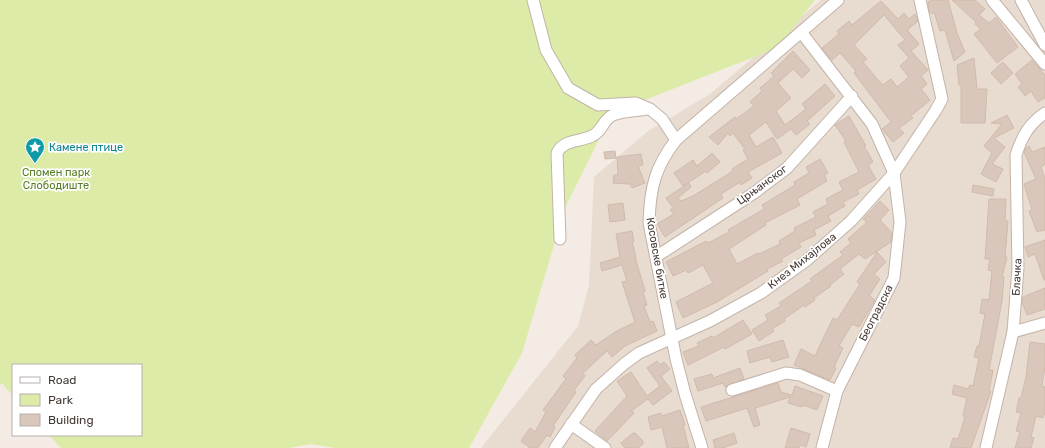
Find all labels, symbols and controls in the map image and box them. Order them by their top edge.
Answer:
place icon: Камене птице [24,136,46,164]
place label: Камене птице [49,141,123,154]
street label: Црњанског [734,162,790,208]
park label: Спомен парк Слободиште [22,166,90,192]
street label: Косовске битке [643,216,671,300]
street label: Кнез Михајлова [765,230,839,292]
street label: Блачка [1010,258,1024,296]
street label: Београдска [856,283,896,343]
legend [12,364,142,436]
text: Road [48,373,76,387]
text: Park [48,393,74,407]
text: Building [48,413,94,427]

